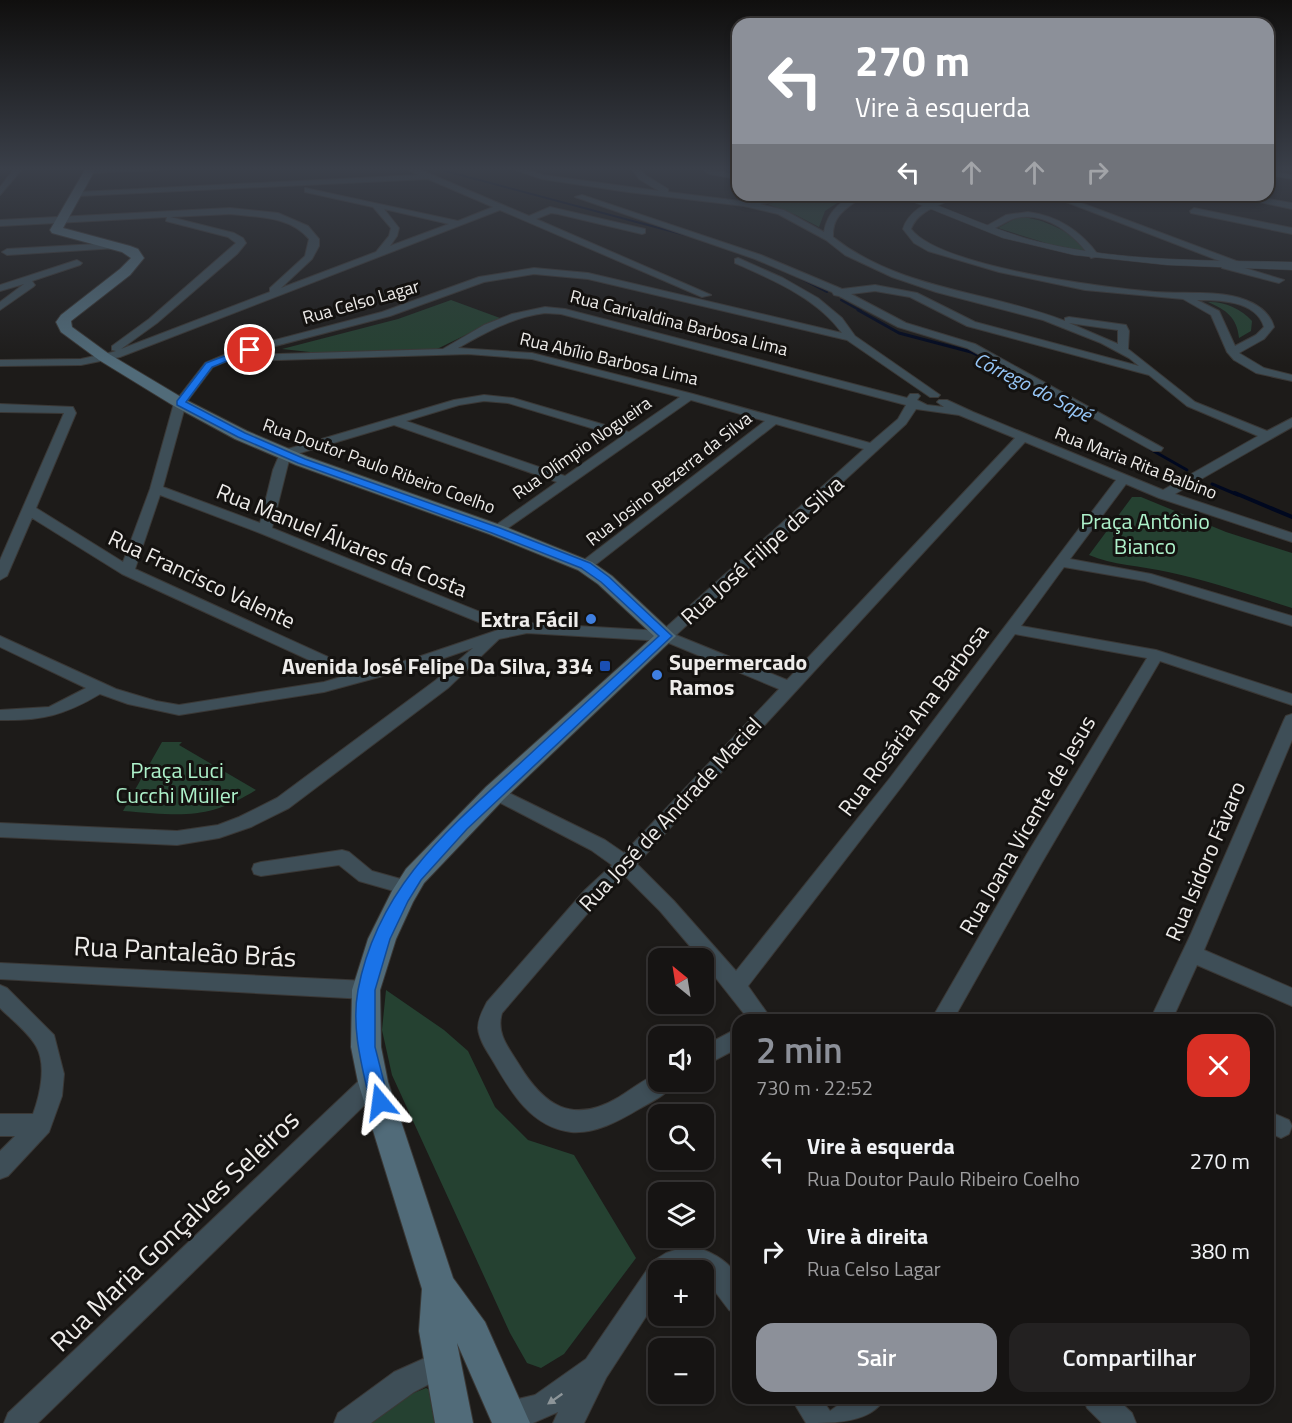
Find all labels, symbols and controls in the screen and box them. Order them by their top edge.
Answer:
text: 270 m [855,28,970,92]
icon: left [756,42,834,120]
text: Vire à esquerda [855,86,1030,127]
icon: left [892,156,925,189]
icon: ahead [955,156,988,189]
icon: ahead [1018,156,1051,189]
icon: right [1081,156,1114,189]
street label: Rua Celso Lagar [299,272,422,331]
street label: Rua Carivaldina Barbosa Lima [567,282,791,363]
pin [224,324,275,375]
street label: Rua Abílio Barbosa Lima [517,325,701,392]
icon: arrive [233,333,266,366]
water label: Córrego do Sapé [969,344,1099,430]
street label: Rua Olímpio Nogueira [507,389,657,506]
street label: Rua Josino Bezerra da Silva [580,405,758,552]
street label: Rua Doutor Paulo Ribeiro Coelho [259,411,499,520]
street label: Rua Maria Rita Balbino [1051,419,1221,506]
street label: Rua José Filipe da Silva [673,467,851,633]
street label: Rua Manuel Álvares da Costa [211,474,473,606]
park label: Praça Antônio Bianco [1080,504,1210,563]
street label: Rua Francisco Valente [103,521,301,637]
place label: Extra Fácil [480,602,579,636]
marker: Extra Fácil [584,612,598,626]
street label: Rua Rosária Ana Barbosa [829,617,997,823]
place label: Supermercado Ramos [669,645,807,704]
place label: Avenida José Felipe Da Silva, 334 [282,649,593,683]
marker: Avenida José Felipe Da Silva, 334 [598,659,612,673]
marker: Supermercado Ramos [650,668,664,682]
street label: Rua José de Andrade Maciel [570,709,770,919]
street label: Rua Joana Vicente de Jesus [950,709,1104,941]
park label: Praça Luci Cucchi Müller [116,753,239,812]
street label: Rua Isidoro Fávaro [1156,776,1254,946]
street label: Rua Pantaleão Brás [73,924,297,977]
north arrow [648,948,714,1014]
map controls [648,948,714,1404]
text: 2 min [756,1022,843,1077]
button: sound [648,1026,714,1092]
button: close [1187,1034,1250,1097]
position arrow [348,1070,412,1134]
text: 730 m · 22:52 [756,1072,873,1103]
street label: Rua Maria Gonçalves Seleiros [40,1100,308,1360]
button: search [648,1104,714,1170]
text: Vire à esquerda [807,1129,955,1163]
text: 270 m [1190,1144,1250,1178]
icon: left [756,1145,789,1178]
text: Rua Doutor Paulo Ribeiro Coelho [807,1163,1080,1194]
button: layers [648,1182,714,1248]
text: Vire à direita [807,1219,928,1253]
text: 380 m [1190,1234,1250,1268]
icon: right [756,1235,789,1268]
text: Rua Celso Lagar [807,1253,941,1284]
button: + [648,1260,714,1326]
button: Sair [756,1323,997,1392]
button: Compartilhar [1009,1323,1250,1392]
button: − [648,1338,714,1404]
one-way arrow [547,1393,563,1404]

